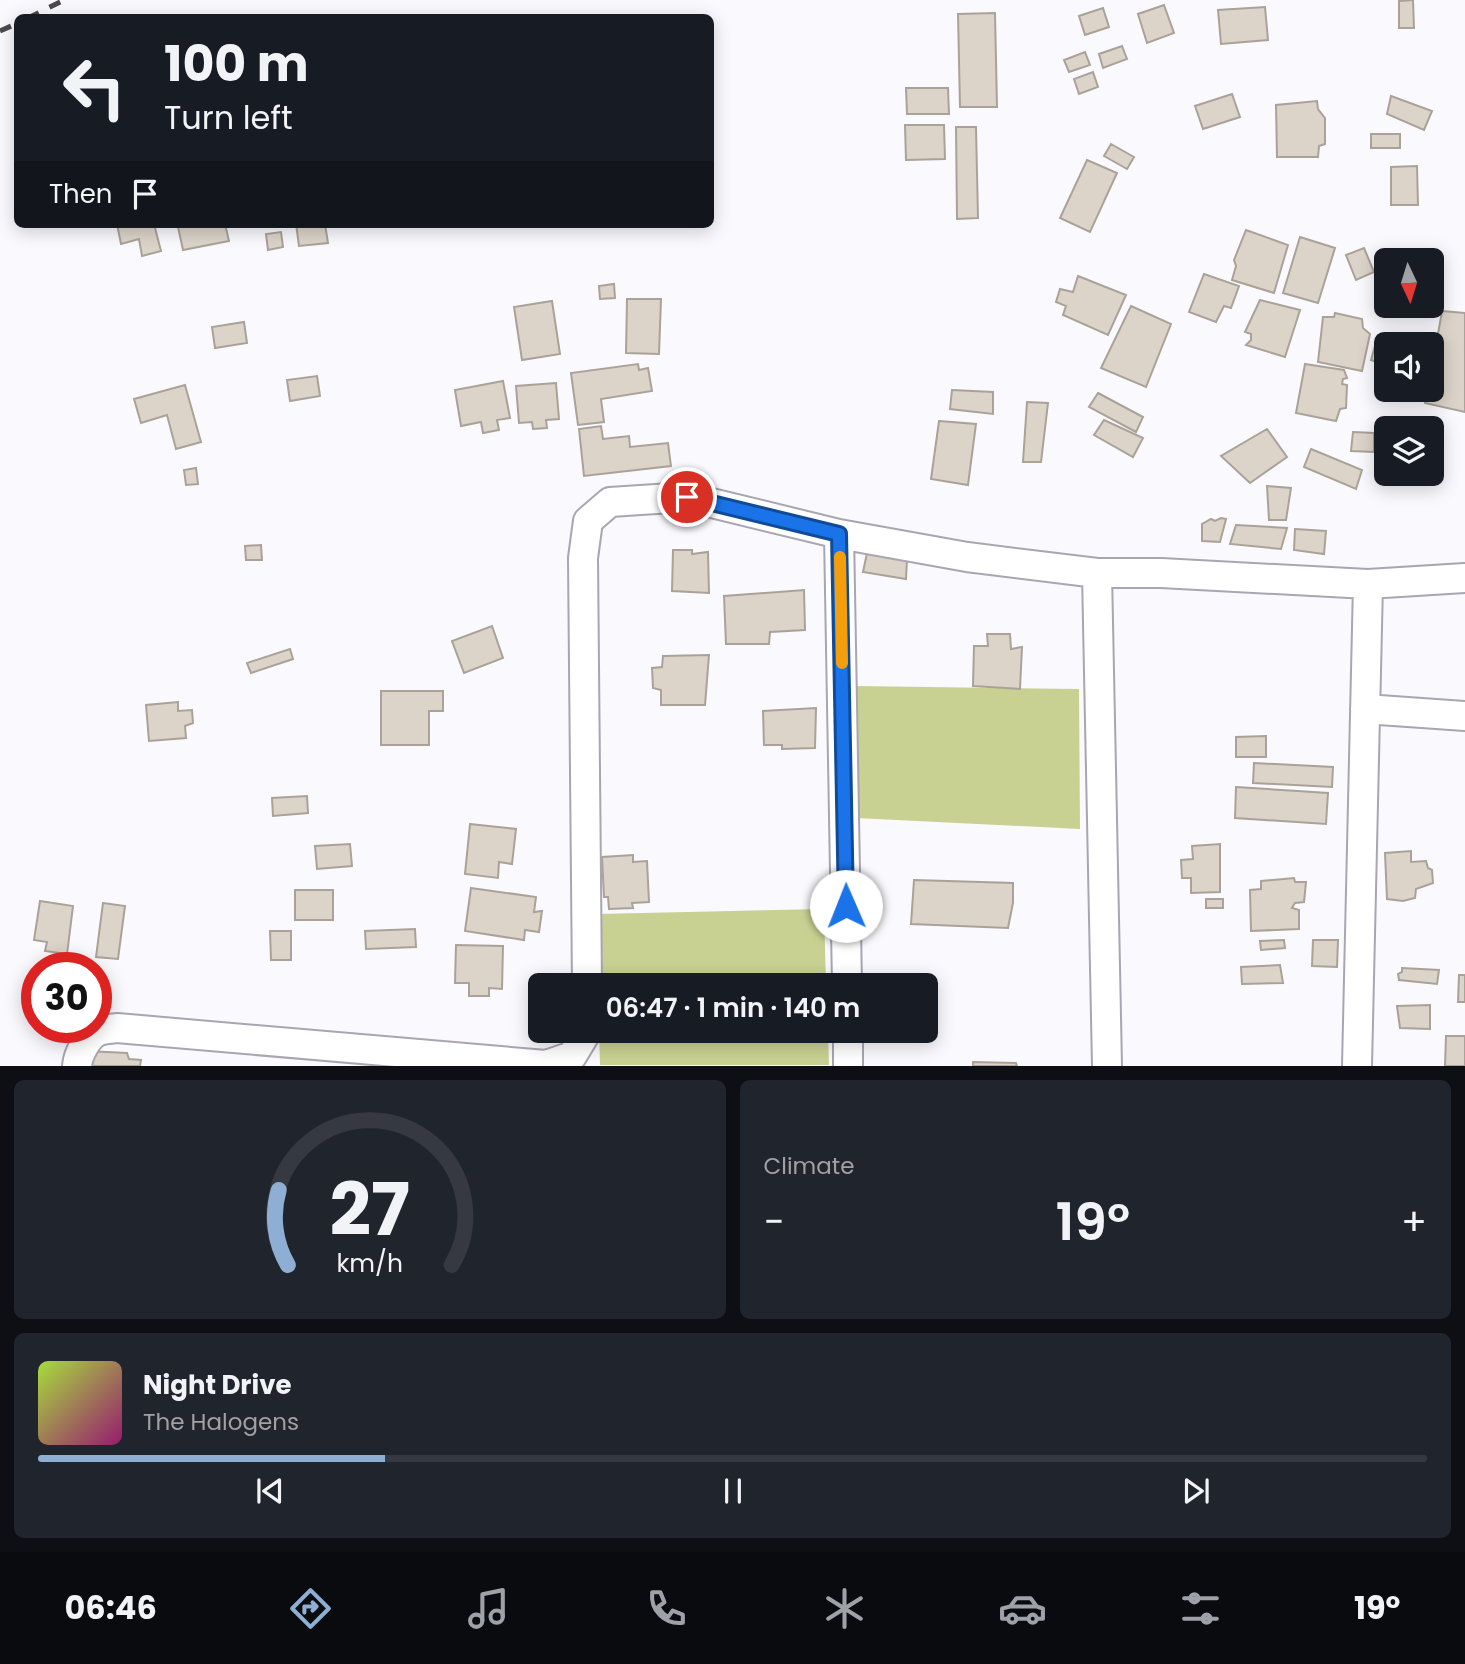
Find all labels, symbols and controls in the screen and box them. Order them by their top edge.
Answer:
text: 100 m [164,30,309,98]
icon: left [49,42,140,133]
text: Turn left [164,95,293,140]
icon: arrive [126,175,164,213]
text: Then [49,176,112,212]
north arrow [1374,248,1444,318]
map controls [1374,248,1444,486]
button: sound [1374,332,1444,402]
button: layers [1374,416,1444,486]
pin [657,467,717,527]
icon: arrive [668,478,706,516]
position arrow [809,869,883,943]
speed limit sign: 30 [21,952,112,1043]
text: 06:47 · 1 min · 140 m [606,990,860,1026]
text: Climate [764,1150,854,1182]
text: 27 [329,1160,410,1261]
text: 19° [1056,1185,1130,1258]
text: − [764,1195,784,1248]
text: + [1401,1195,1427,1248]
text: km/h [336,1246,403,1281]
text: Night Drive [143,1367,291,1403]
text: The Halogens [143,1406,299,1438]
icon: previous [251,1472,289,1510]
icon: pause [714,1472,752,1510]
icon: next [1177,1472,1215,1510]
icon: directions [286,1584,335,1633]
icon: music [464,1584,513,1633]
icon: phone [642,1584,691,1633]
icon: climate [820,1584,869,1633]
icon: car [998,1584,1047,1633]
icon: filters [1176,1584,1225,1633]
text: 06:46 [65,1585,157,1630]
text: 19° [1354,1585,1400,1630]

